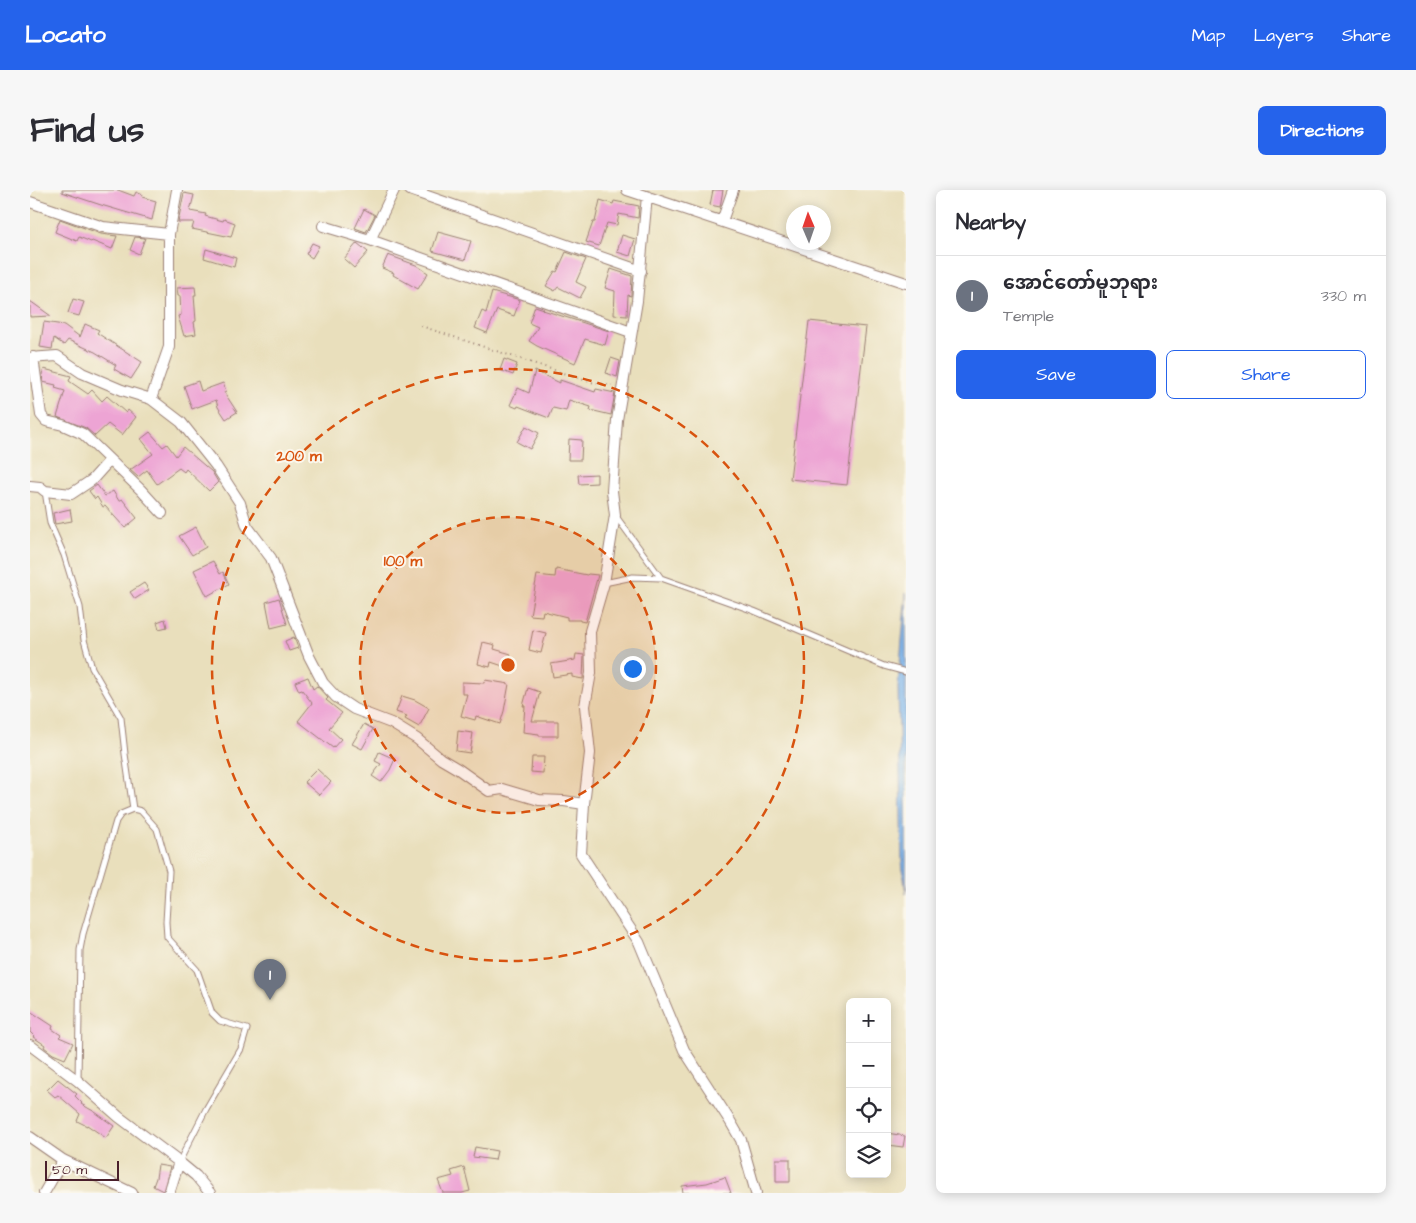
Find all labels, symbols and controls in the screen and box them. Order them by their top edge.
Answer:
text: Locato [25,18,106,52]
text: Map [1191,23,1225,48]
text: Layers [1253,23,1314,48]
text: Share [1342,23,1391,48]
text: Find us [30,106,144,155]
button: Directions [1258,106,1386,155]
north arrow [786,205,831,250]
text: Nearby [956,208,1026,237]
text: အောင်တော်မူဘုရား [1003,270,1158,297]
text: 1 [971,285,973,307]
text: 330 m [1321,285,1366,307]
text: Temple [1003,305,1054,327]
button: Save [956,350,1156,399]
button: Share [1166,350,1366,399]
text: 200 m [275,446,322,467]
text: 100 m [384,551,423,572]
centre of rings [499,656,517,674]
your location [620,656,646,682]
pin: 1 [254,959,286,1000]
map controls [846,998,891,1178]
button: + [846,998,891,1043]
button: − [846,1043,891,1088]
button: locate [846,1088,891,1133]
button: layers [846,1133,891,1178]
scale bar [45,1158,119,1181]
text: 50 m [52,1160,87,1180]

